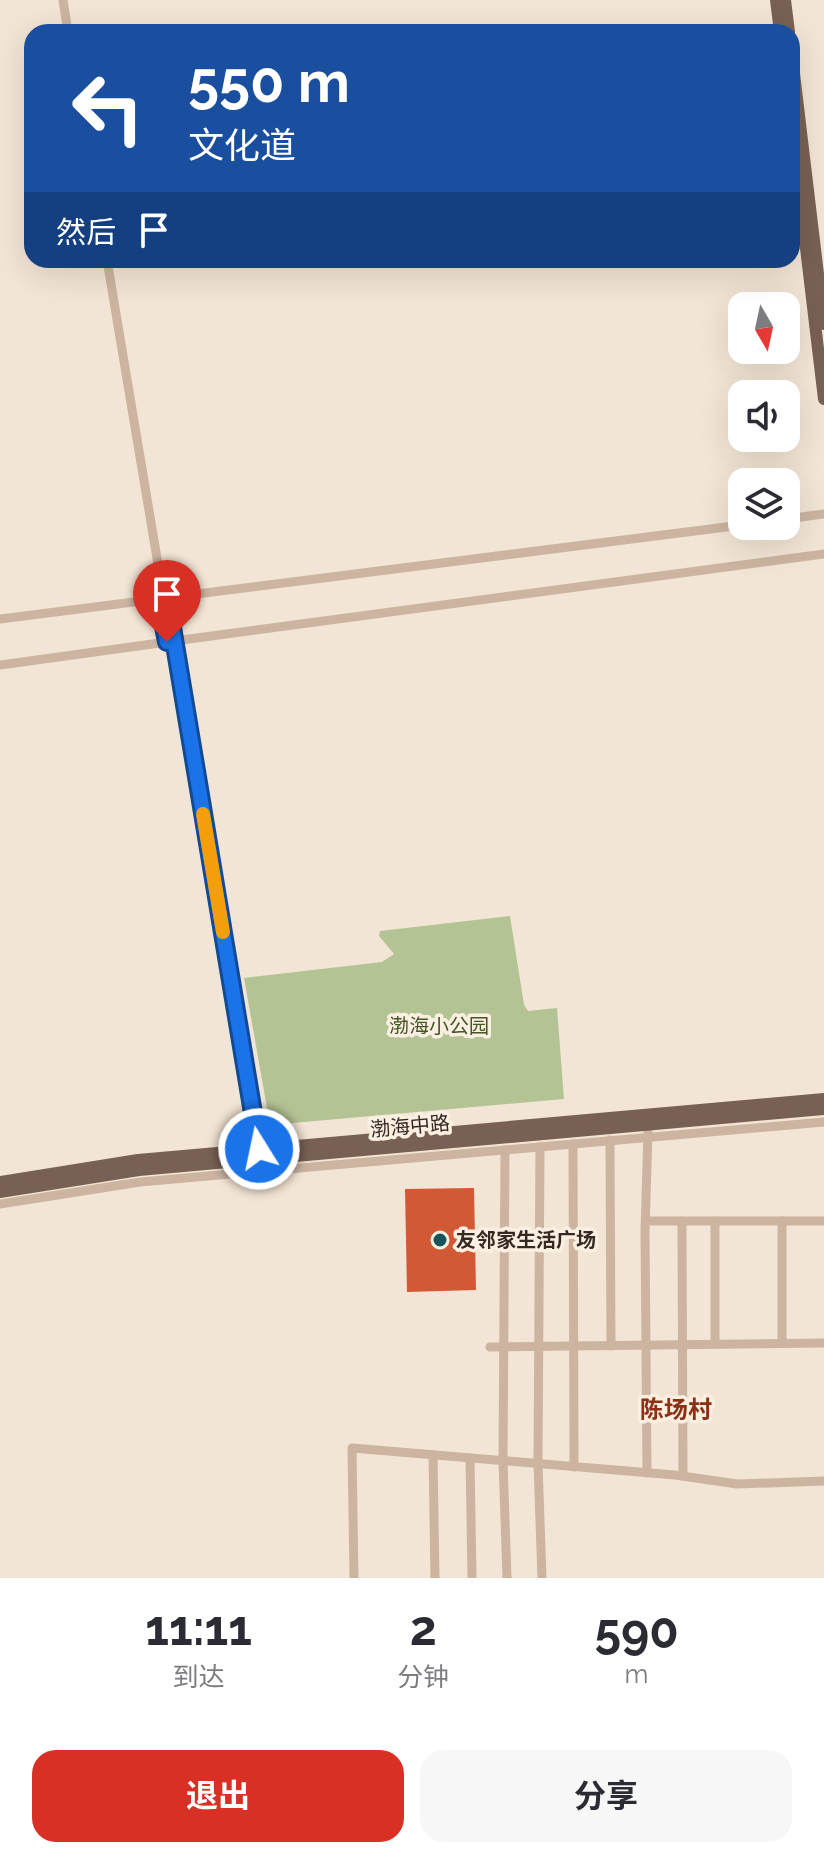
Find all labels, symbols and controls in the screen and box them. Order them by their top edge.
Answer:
text: 550 m [188,49,350,115]
icon: left [56,56,160,160]
text: 文化道 [188,124,296,166]
icon: arrive [132,208,176,252]
text: 然后 [56,215,116,250]
north arrow [728,292,800,364]
map controls [728,292,800,540]
button: sound [728,380,800,452]
button: layers [728,468,800,540]
pin [133,560,201,642]
icon: arrive [145,572,189,616]
park label: 渤海小公园 [389,1014,489,1038]
position arrow [217,1107,301,1191]
street label: 渤海中路 [369,1111,451,1141]
place label: 友邻家生活广场 [456,1228,596,1252]
marker: 友邻家生活广场 [431,1231,449,1249]
district label: 陈场村 [640,1395,712,1424]
text: 11:11 [145,1600,252,1656]
text: 2 [410,1600,437,1656]
text: 590 [594,1603,679,1659]
text: m [625,1659,649,1689]
text: 到达 [173,1662,225,1692]
text: 分钟 [397,1662,449,1692]
button: 退出 [32,1750,404,1842]
button: 分享 [420,1750,792,1842]

